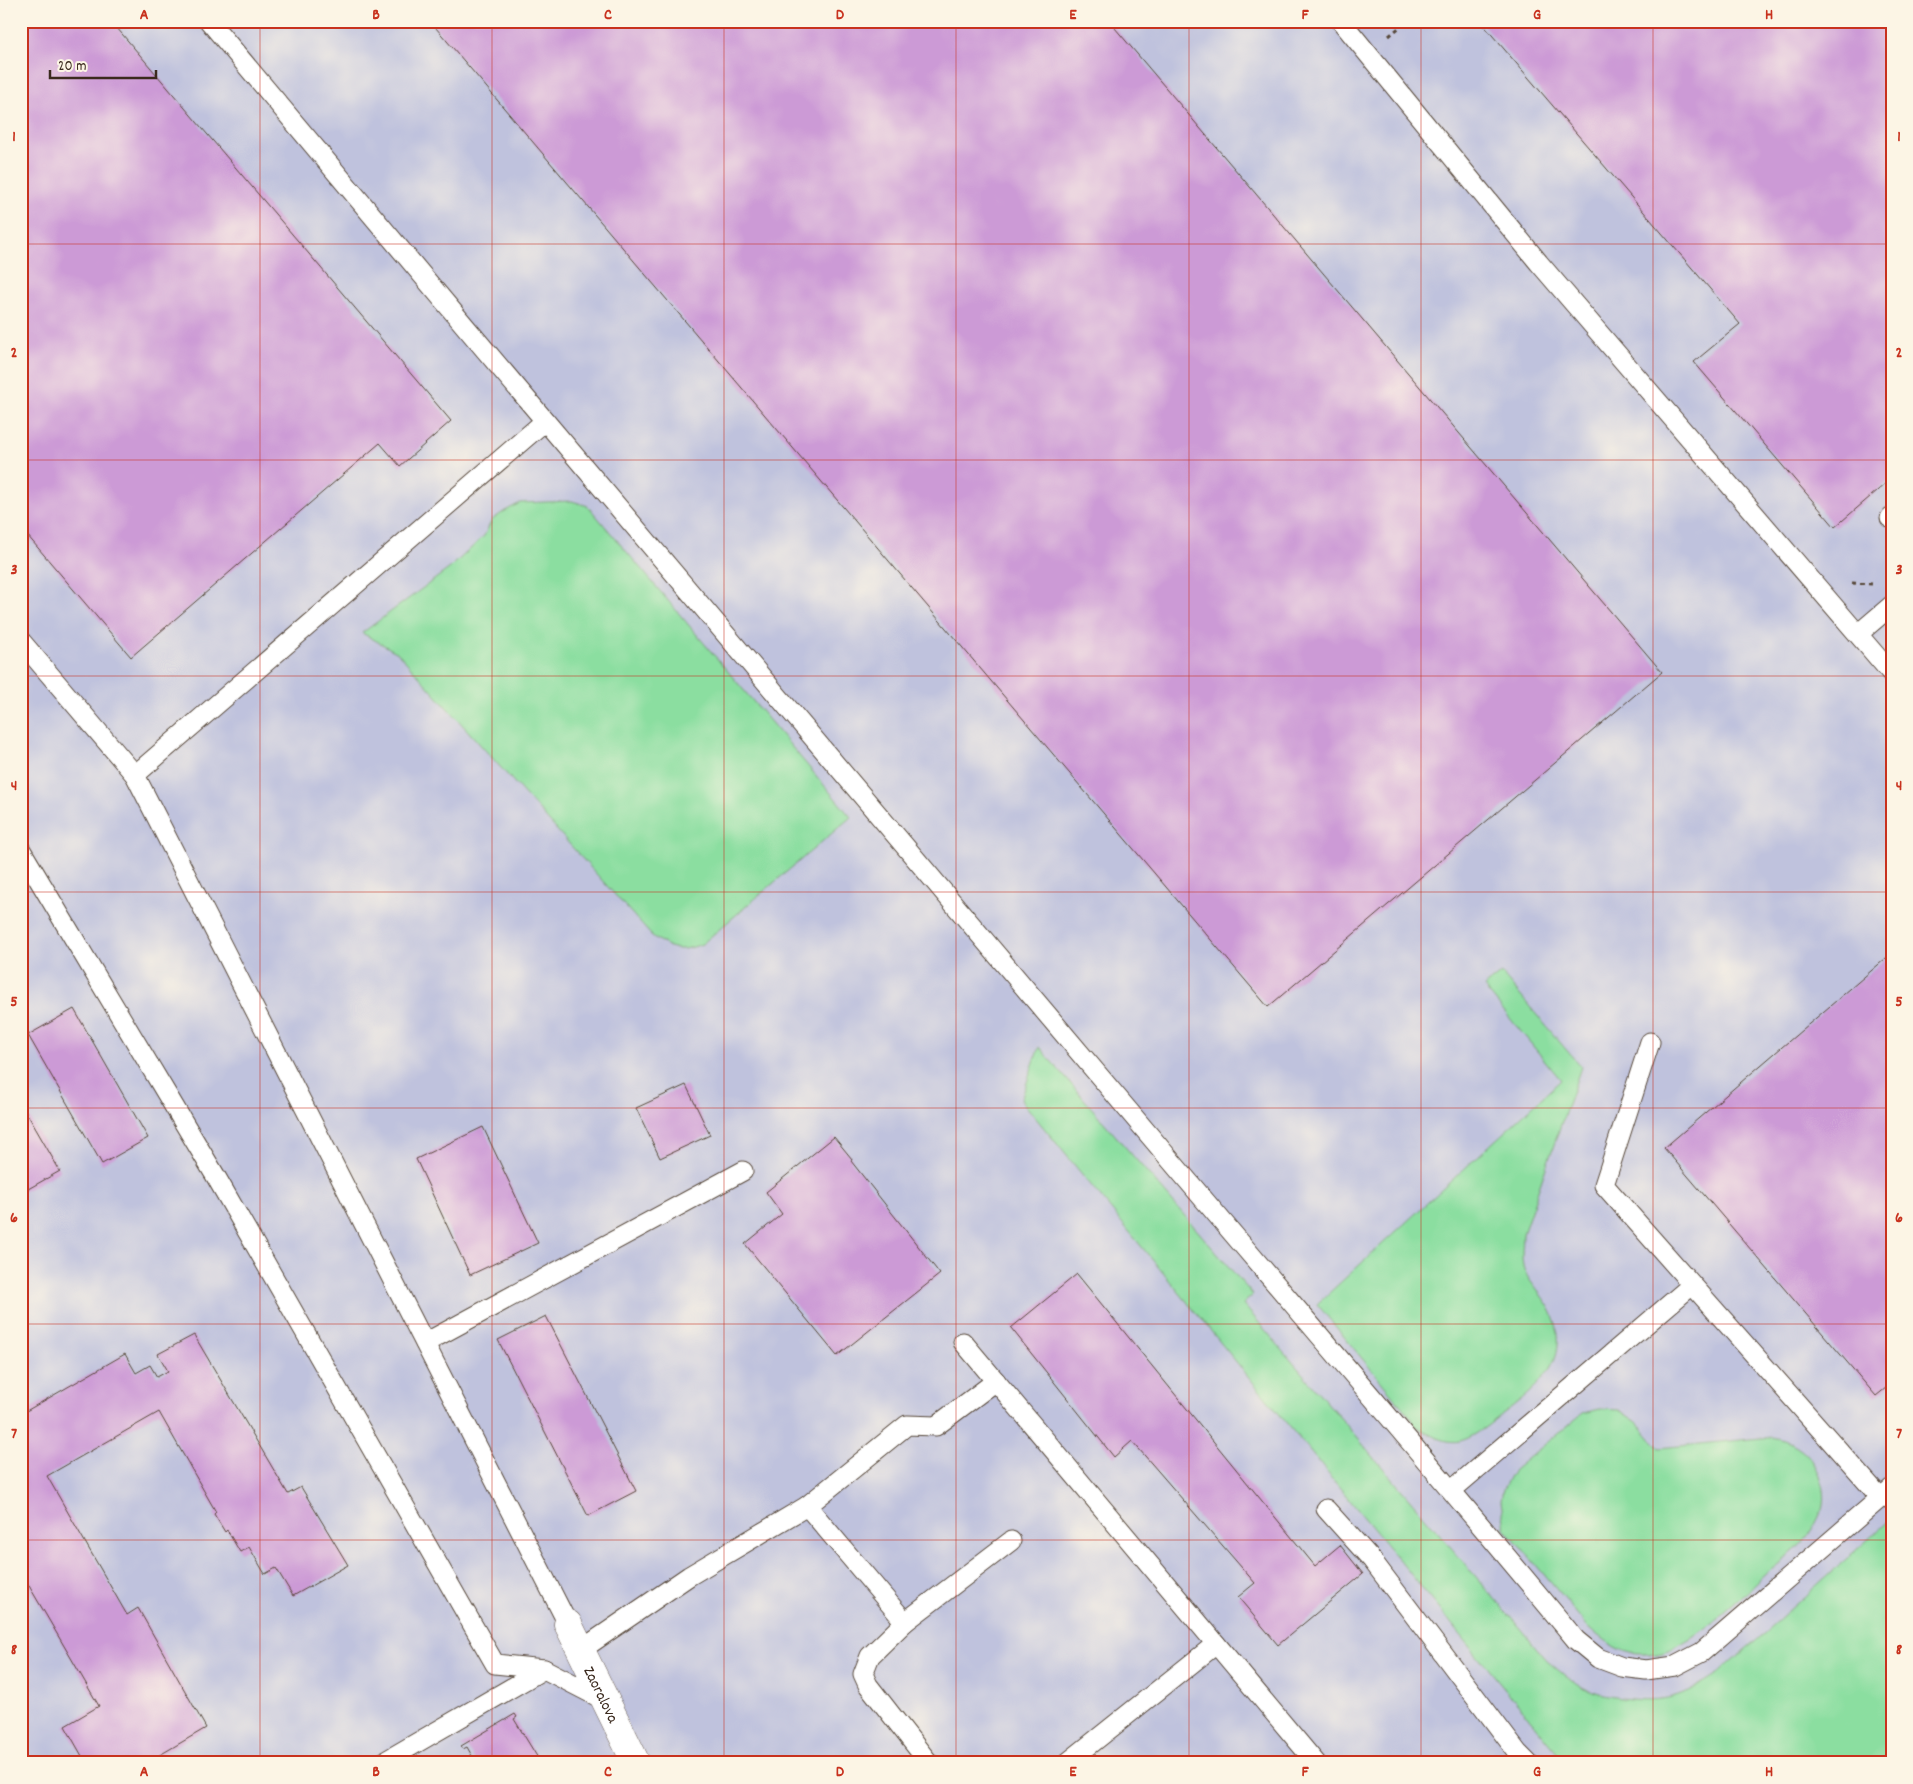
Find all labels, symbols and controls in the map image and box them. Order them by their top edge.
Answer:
text: A [140,4,149,27]
text: B [372,4,380,27]
text: C [604,4,612,27]
text: D [836,4,845,27]
text: E [1069,4,1077,27]
text: F [1301,4,1309,27]
text: G [1533,4,1541,27]
text: H [1765,4,1773,27]
scale bar [50,48,156,80]
text: 20 m [58,56,86,78]
text: 1 [12,126,16,149]
text: 1 [1897,126,1901,149]
text: 2 [11,342,18,365]
text: 2 [1896,342,1903,365]
text: 3 [10,559,18,582]
text: 3 [1895,559,1903,582]
text: 4 [11,775,17,798]
text: 4 [1896,775,1902,798]
text: 5 [10,991,18,1014]
text: 5 [1895,991,1903,1014]
text: 6 [10,1207,18,1230]
text: 6 [1895,1207,1903,1230]
text: 7 [11,1423,17,1446]
text: 7 [1896,1423,1902,1446]
text: 8 [11,1639,18,1662]
text: 8 [1896,1639,1903,1662]
street label: Zaoralova [576,1663,624,1728]
text: A [140,1761,149,1784]
text: B [372,1761,380,1784]
text: C [604,1761,612,1784]
text: D [836,1761,845,1784]
text: E [1069,1761,1077,1784]
text: F [1301,1761,1309,1784]
text: G [1533,1761,1541,1784]
text: H [1765,1761,1773,1784]

